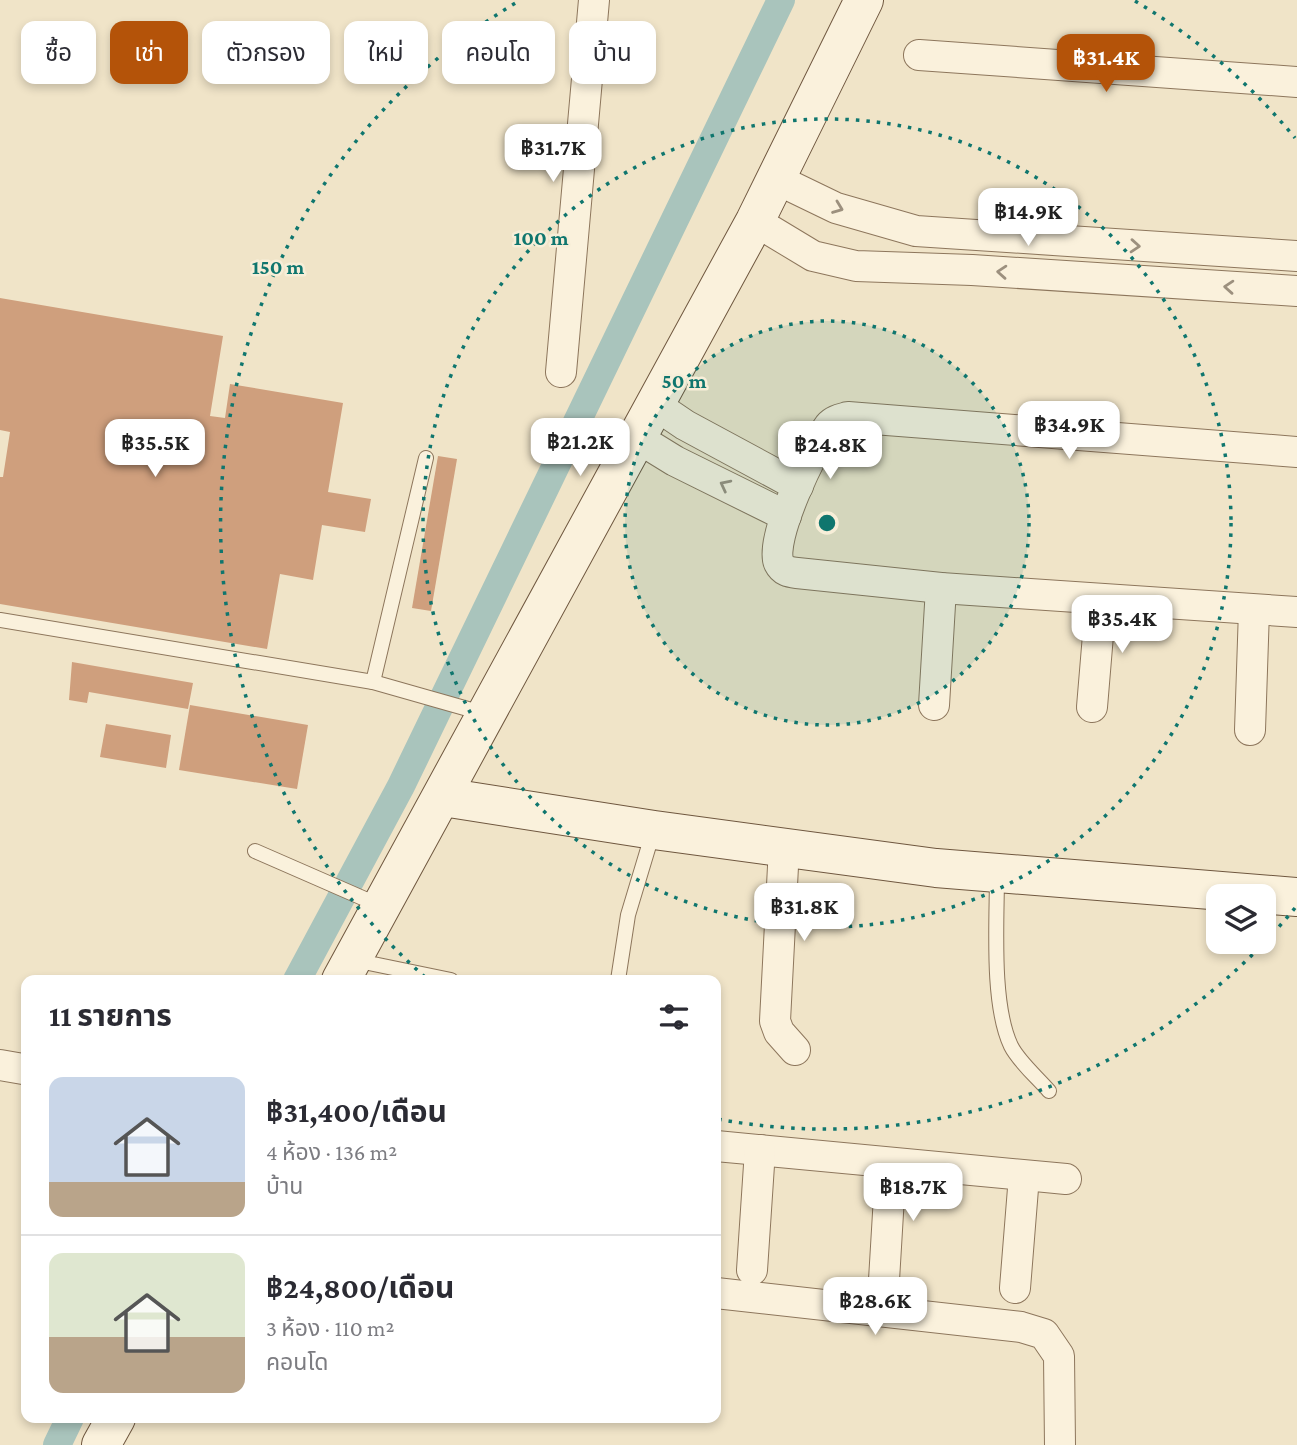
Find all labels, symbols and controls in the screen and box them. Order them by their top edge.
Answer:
chip: ซื้อ [21,21,96,84]
chip: เช่า [110,21,188,84]
chip: ตัวกรอง [202,21,330,84]
chip: ใหม่ [344,21,428,84]
chip: คอนโด [442,21,555,84]
chip: บ้าน [569,21,656,84]
pin: ฿31.4K [1049,34,1163,94]
text: ฿31.4K [1073,44,1139,70]
pin: ฿31.7K [496,124,610,184]
text: ฿31.7K [521,134,585,160]
pin: ฿14.9K [971,188,1085,248]
text: ฿14.9K [994,198,1062,224]
one-way arrow [831,199,843,213]
text: 100 m [513,226,569,250]
one-way arrow [1130,238,1141,253]
text: 150 m [252,255,305,279]
one-way arrow [996,264,1007,279]
one-way arrow [1223,279,1234,294]
text: 50 m [662,369,707,393]
pin: ฿34.9K [1012,402,1126,461]
text: ฿34.9K [1034,411,1104,437]
pin: ฿21.2K [523,419,637,478]
pin: ฿35.5K [98,420,212,479]
pin: ฿24.8K [773,421,887,481]
text: ฿21.2K [547,428,613,454]
text: ฿35.5K [121,429,189,455]
text: ฿24.8K [794,431,866,457]
one-way arrow [720,480,732,494]
centre of rings [815,511,839,535]
pin: ฿35.4K [1065,596,1179,655]
text: ฿35.4K [1088,605,1156,631]
pin: ฿31.8K [747,884,861,943]
map controls [1206,884,1276,954]
button: layers [1206,884,1276,954]
text: ฿31.8K [770,893,838,919]
icon: filters [655,998,693,1036]
text: 11 รายการ [49,999,172,1032]
text: ฿31,400/เดือน [266,1095,447,1128]
icon: home [105,1105,189,1189]
text: 4 ห้อง · 136 m² [266,1139,397,1165]
pin: ฿18.7K [856,1164,970,1223]
text: บ้าน [266,1173,303,1199]
text: ฿18.7K [880,1173,946,1199]
text: ฿24,800/เดือน [266,1271,454,1304]
pin: ฿28.6K [818,1278,932,1337]
icon: home [105,1281,189,1365]
text: ฿28.6K [839,1287,911,1313]
text: 3 ห้อง · 110 m² [266,1315,395,1341]
text: คอนโด [266,1349,328,1375]

